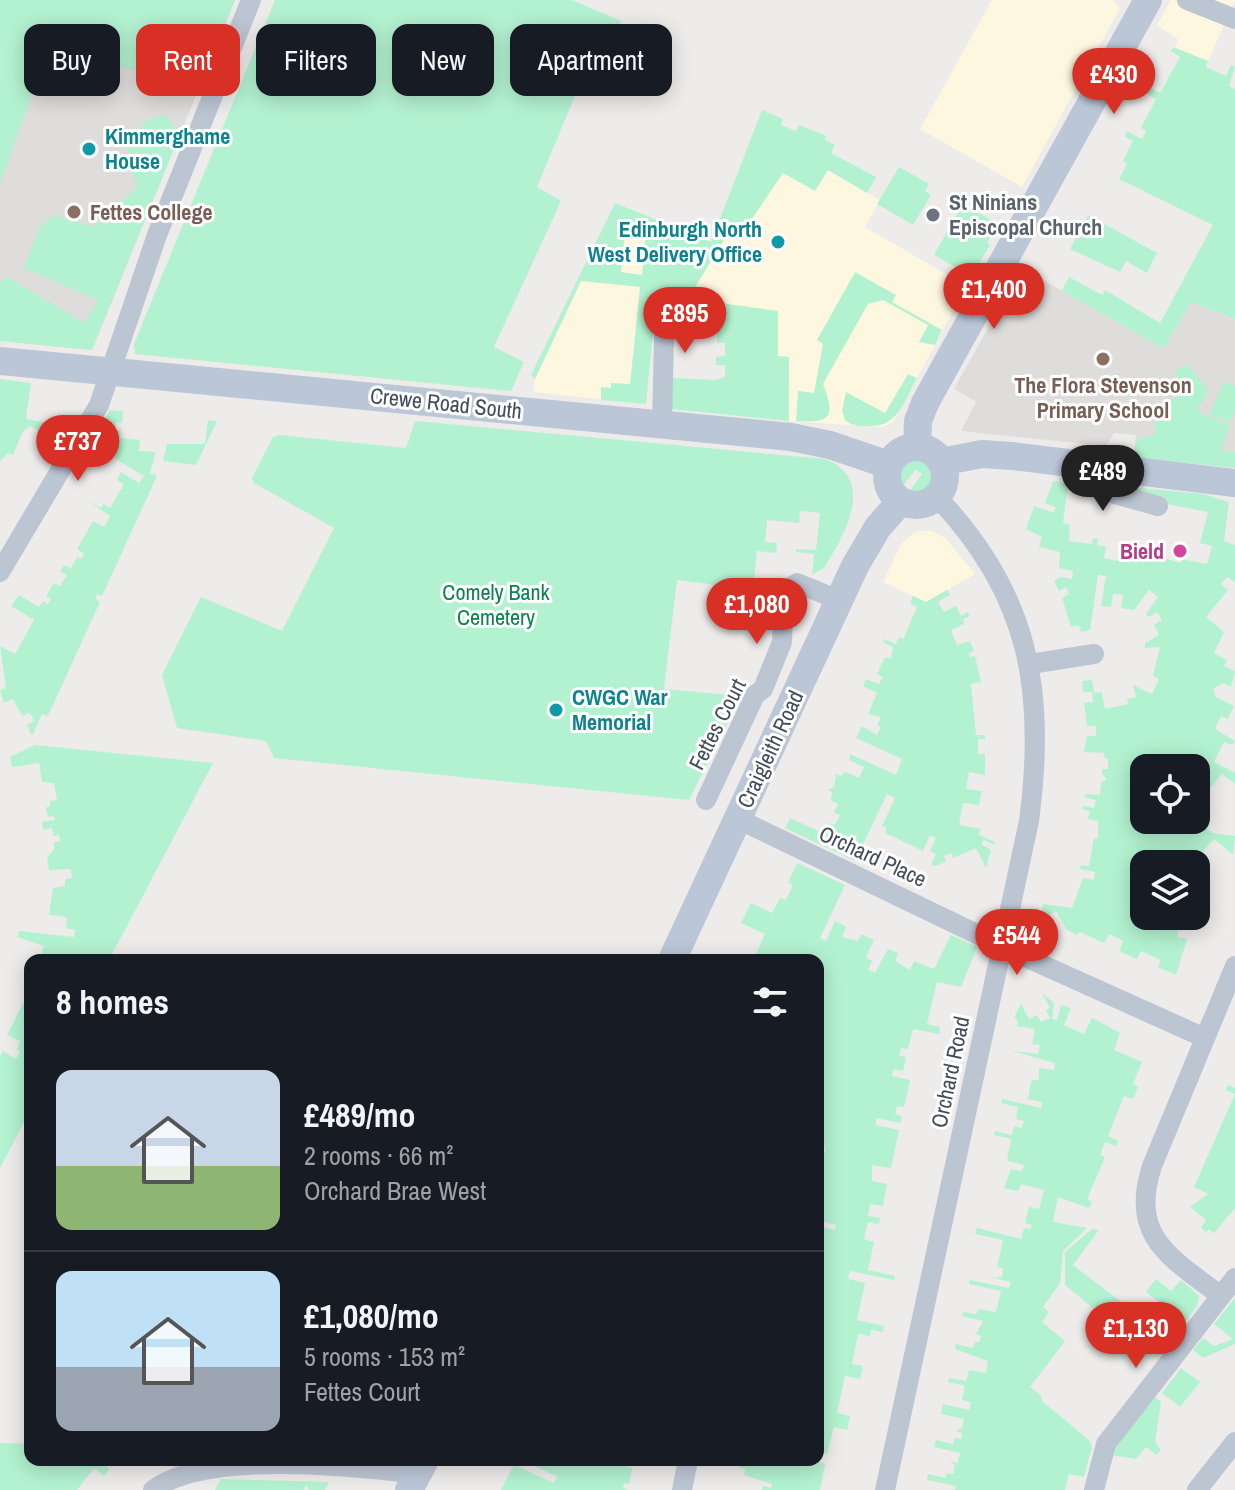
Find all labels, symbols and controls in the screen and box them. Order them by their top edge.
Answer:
chip: Buy [24,24,120,96]
chip: Rent [136,24,240,96]
chip: Filters [256,24,376,96]
chip: New [392,24,494,96]
chip: Apartment [510,24,672,96]
pin: £430 [1067,48,1161,116]
text: £430 [1090,56,1138,91]
place label: Kimmerghame House [105,121,230,176]
marker: Kimmerghame House [80,140,98,158]
place label: St Ninians Episcopal Church [949,187,1102,242]
place label: Fettes College [90,197,212,227]
marker: Fettes College [65,203,83,221]
marker: St Ninians Episcopal Church [924,206,942,224]
place label: Edinburgh North West Delivery Office [588,214,762,269]
marker: Edinburgh North West Delivery Office [769,233,787,251]
pin: £1,400 [929,263,1059,331]
text: £1,400 [961,271,1027,306]
pin: £895 [638,287,732,355]
text: £895 [661,295,709,330]
marker: The Flora Stevenson Primary School [1094,350,1112,368]
place label: The Flora Stevenson Primary School [1014,370,1192,425]
street label: Crewe Road South [369,380,523,426]
pin: £737 [31,415,125,483]
text: £737 [54,423,102,458]
pin: £489 [1056,445,1150,513]
text: £489 [1079,453,1127,488]
place label: Bield [1120,536,1164,566]
marker: Bield [1171,542,1189,560]
park label: Comely Bank Cemetery [442,577,551,632]
pin: £1,080 [692,578,822,646]
text: £1,080 [724,586,790,621]
street label: Fettes Court [681,673,753,775]
place label: CWGC War Memorial [572,682,668,737]
street label: Craigleith Road [730,685,810,813]
marker: CWGC War Memorial [547,701,565,719]
map controls [1130,754,1210,930]
button: locate [1130,754,1210,834]
street label: Orchard Place [814,818,932,894]
button: layers [1130,850,1210,930]
pin: £544 [970,909,1064,977]
text: £544 [993,917,1041,952]
text: 8 homes [56,979,169,1025]
icon: filters [748,980,792,1024]
street label: Orchard Road [924,1013,976,1131]
text: £489/mo [304,1092,416,1138]
icon: home [120,1102,216,1198]
text: 2 rooms · 66 m² [304,1138,453,1173]
text: Orchard Brae West [304,1173,486,1208]
text: £1,080/mo [304,1293,439,1339]
pin: £1,130 [1071,1302,1201,1370]
icon: home [120,1303,216,1399]
text: £1,130 [1103,1310,1169,1345]
text: 5 rooms · 153 m² [304,1339,465,1374]
text: Fettes Court [304,1374,420,1409]

